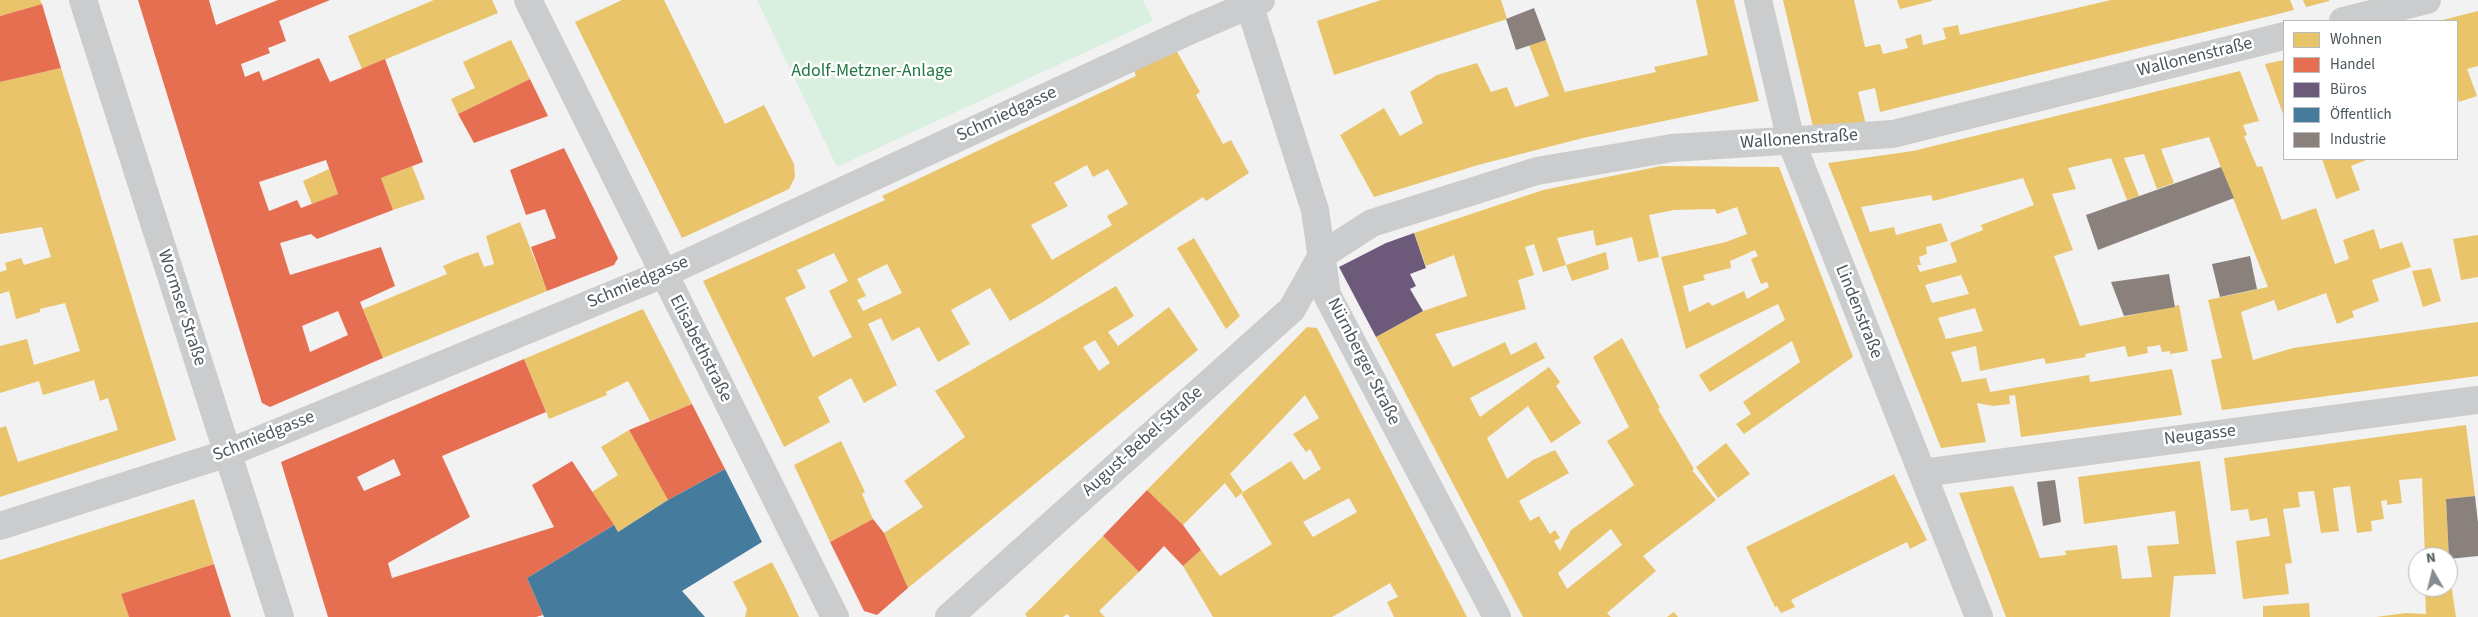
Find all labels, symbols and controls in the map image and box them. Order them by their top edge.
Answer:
legend [2283,20,2458,160]
text: Wohnen [2330,29,2382,50]
street label: Wallonenstraße [2135,33,2255,83]
text: Handel [2330,54,2375,75]
park label: Adolf-Metzner-Anlage [791,61,953,83]
text: Büros [2330,79,2366,100]
street label: Schmiedgasse [954,82,1060,148]
text: Öffentlich [2330,104,2392,125]
street label: Wallonenstraße [1739,125,1859,155]
text: Industrie [2330,129,2386,150]
street label: Wormser Straße [152,247,210,369]
street label: Schmiedgasse [584,252,692,314]
street label: Lindenstraße [1829,262,1887,362]
street label: Elisabethstraße [664,292,736,406]
street label: Nürnberger Straße [1322,295,1404,429]
street label: August-Bebel-Straße [1078,382,1208,502]
street label: Schmiedgasse [210,407,318,467]
street label: Neugasse [2163,421,2237,451]
north arrow [2408,547,2458,597]
text: N [2425,548,2437,569]

